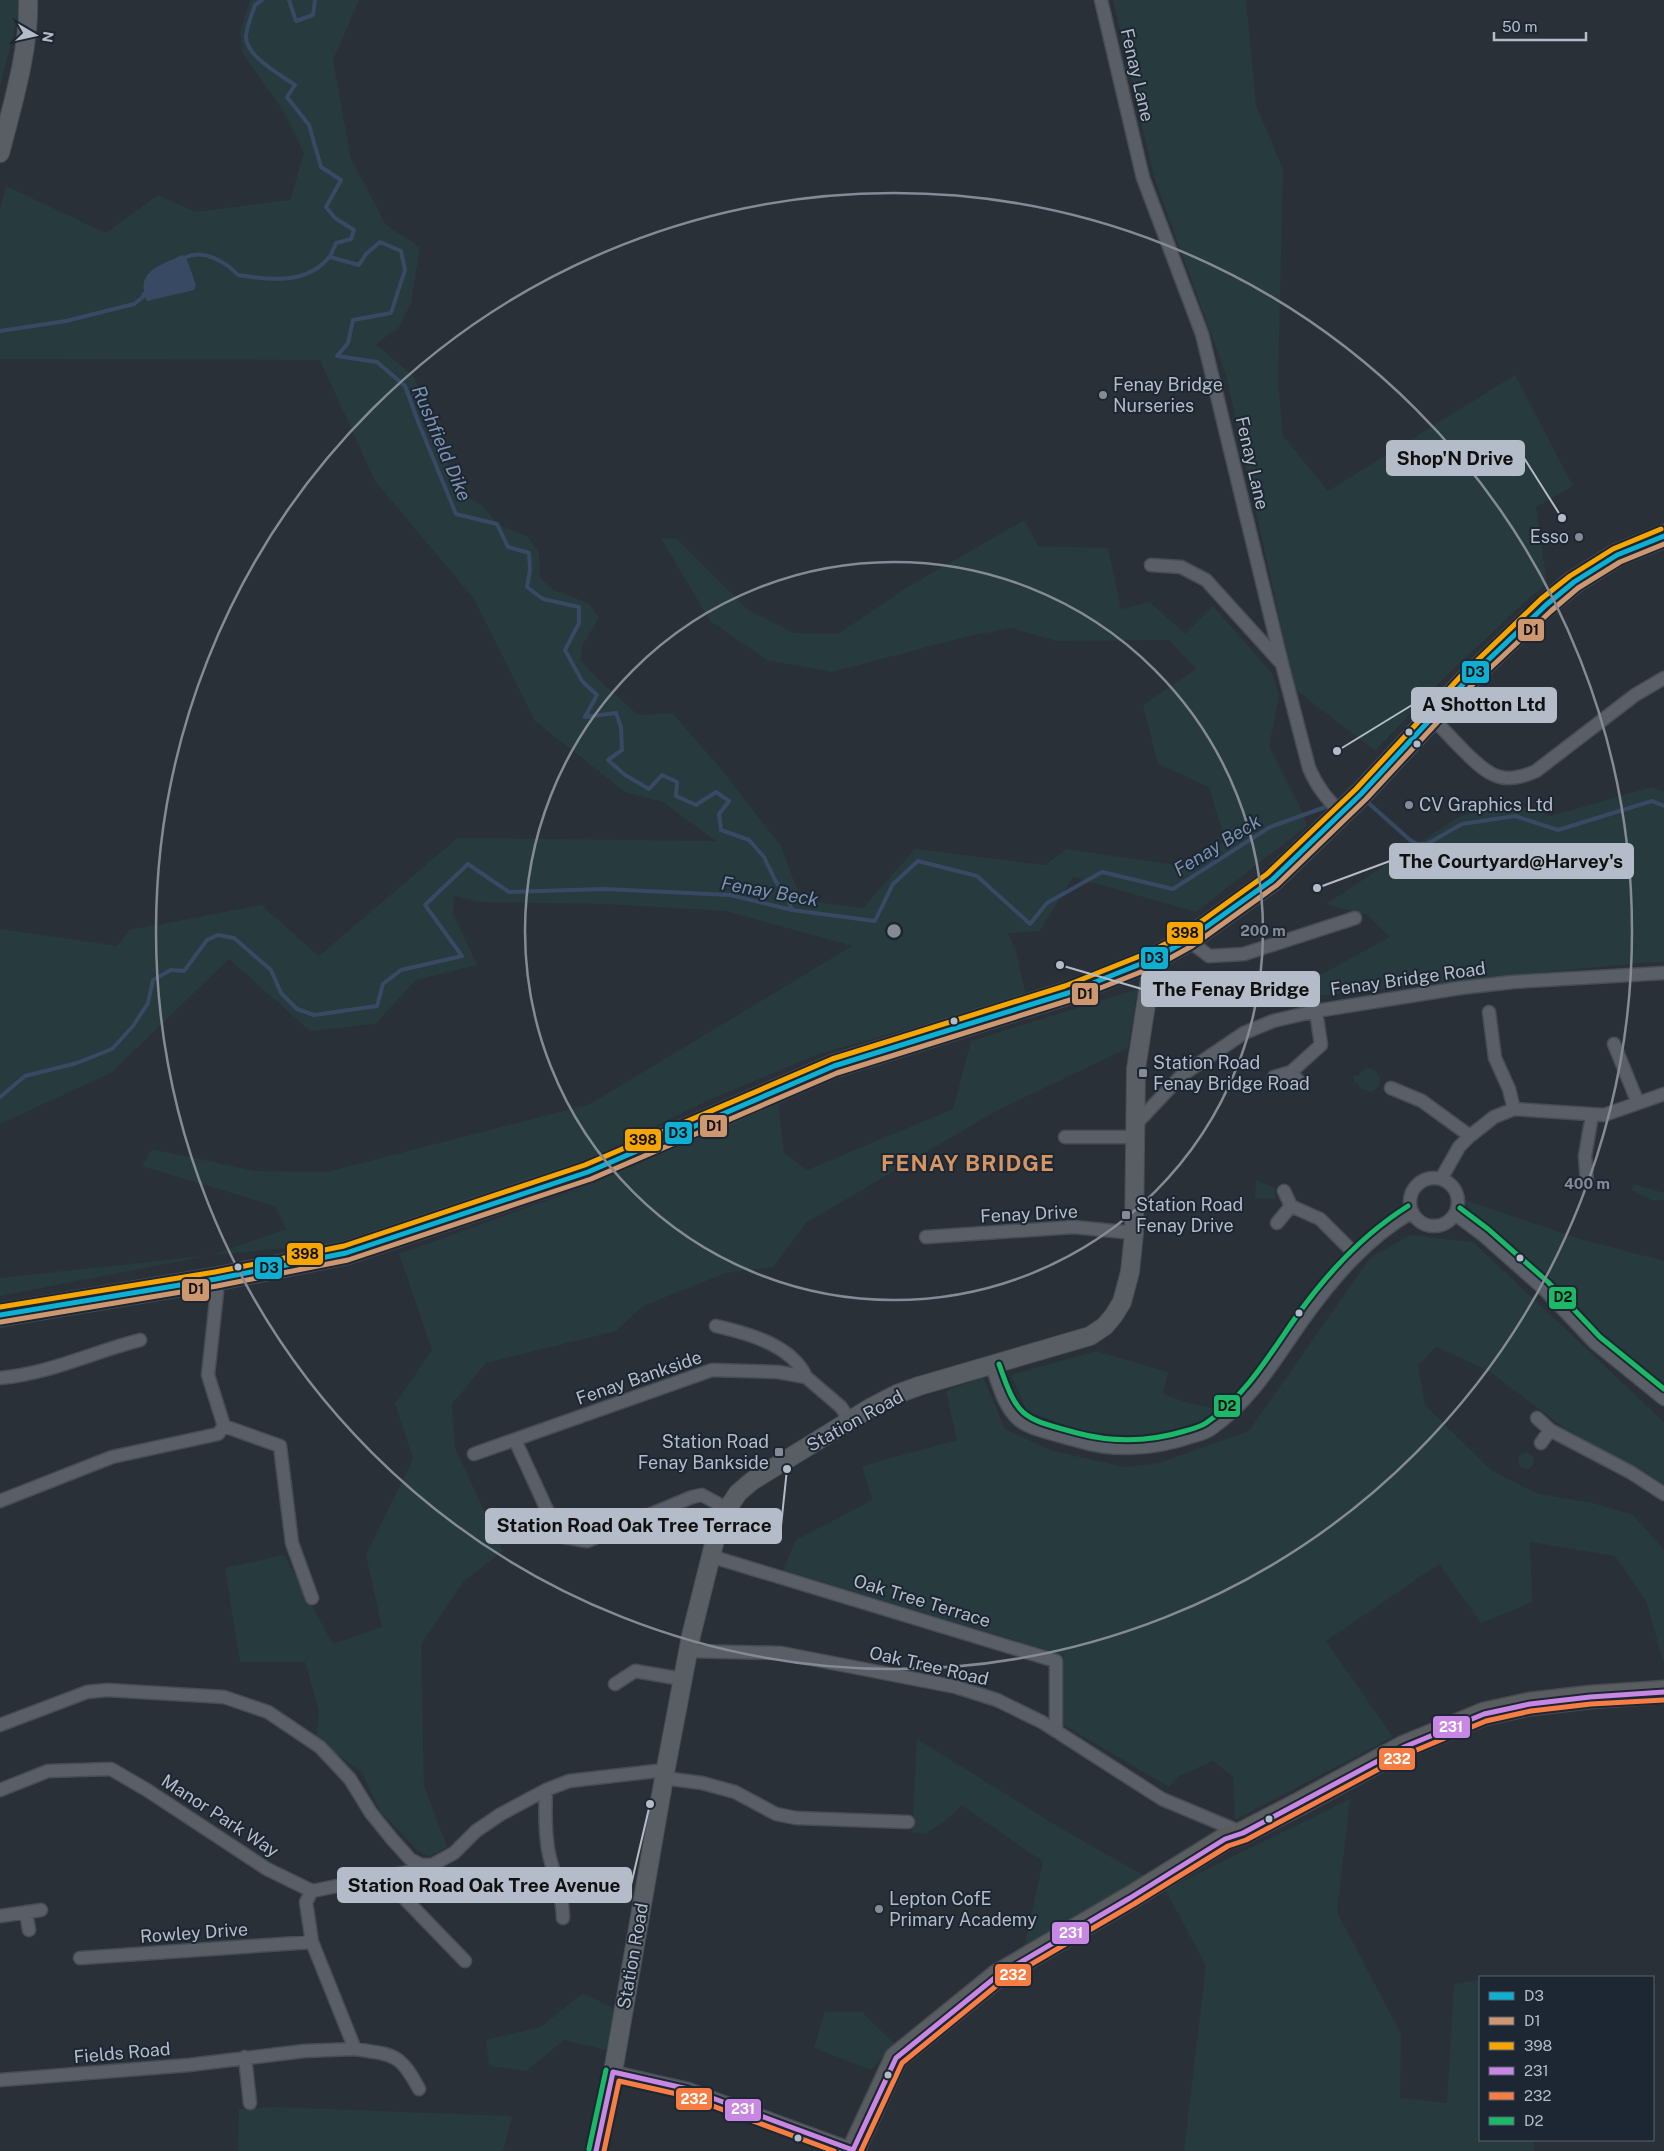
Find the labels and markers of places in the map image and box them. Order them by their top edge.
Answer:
place label: Fenay Bridge Nurseries [1113,374,1223,416]
marker: Fenay Bridge Nurseries [1097,389,1109,401]
callout: Shop'N Drive [1387,441,1524,475]
place label: Esso [1530,526,1569,547]
marker: Esso [1573,531,1585,543]
callout: A Shotton Ltd [1412,688,1556,722]
unlabelled marker [1404,727,1414,737]
unlabelled marker [1412,739,1422,749]
place label: CV Graphics Ltd [1419,794,1553,815]
marker: CV Graphics Ltd [1403,799,1415,811]
callout: The Courtyard@Harvey's [1390,844,1633,878]
centre of rings [885,922,903,940]
callout: The Fenay Bridge [1142,972,1319,1006]
unlabelled marker [949,1016,959,1026]
place label: Station Road Fenay Bridge Road [1153,1052,1310,1094]
marker: Station Road Fenay Bridge Road [1137,1067,1149,1079]
place label: Station Road Fenay Drive [1136,1194,1243,1236]
marker: Station Road Fenay Drive [1120,1209,1132,1221]
unlabelled marker [1515,1253,1525,1263]
unlabelled marker [233,1262,243,1272]
unlabelled marker [1294,1308,1304,1318]
place label: Station Road Fenay Bankside [638,1431,769,1473]
marker: Station Road Fenay Bankside [773,1446,785,1458]
callout: Station Road Oak Tree Terrace [486,1509,781,1543]
unlabelled marker [1264,1814,1274,1824]
callout: Station Road Oak Tree Avenue [338,1868,631,1902]
place label: Lepton CofE Primary Academy [889,1888,1037,1930]
marker: Lepton CofE Primary Academy [873,1903,885,1915]
unlabelled marker [883,2070,893,2080]
unlabelled marker [793,2133,803,2143]

